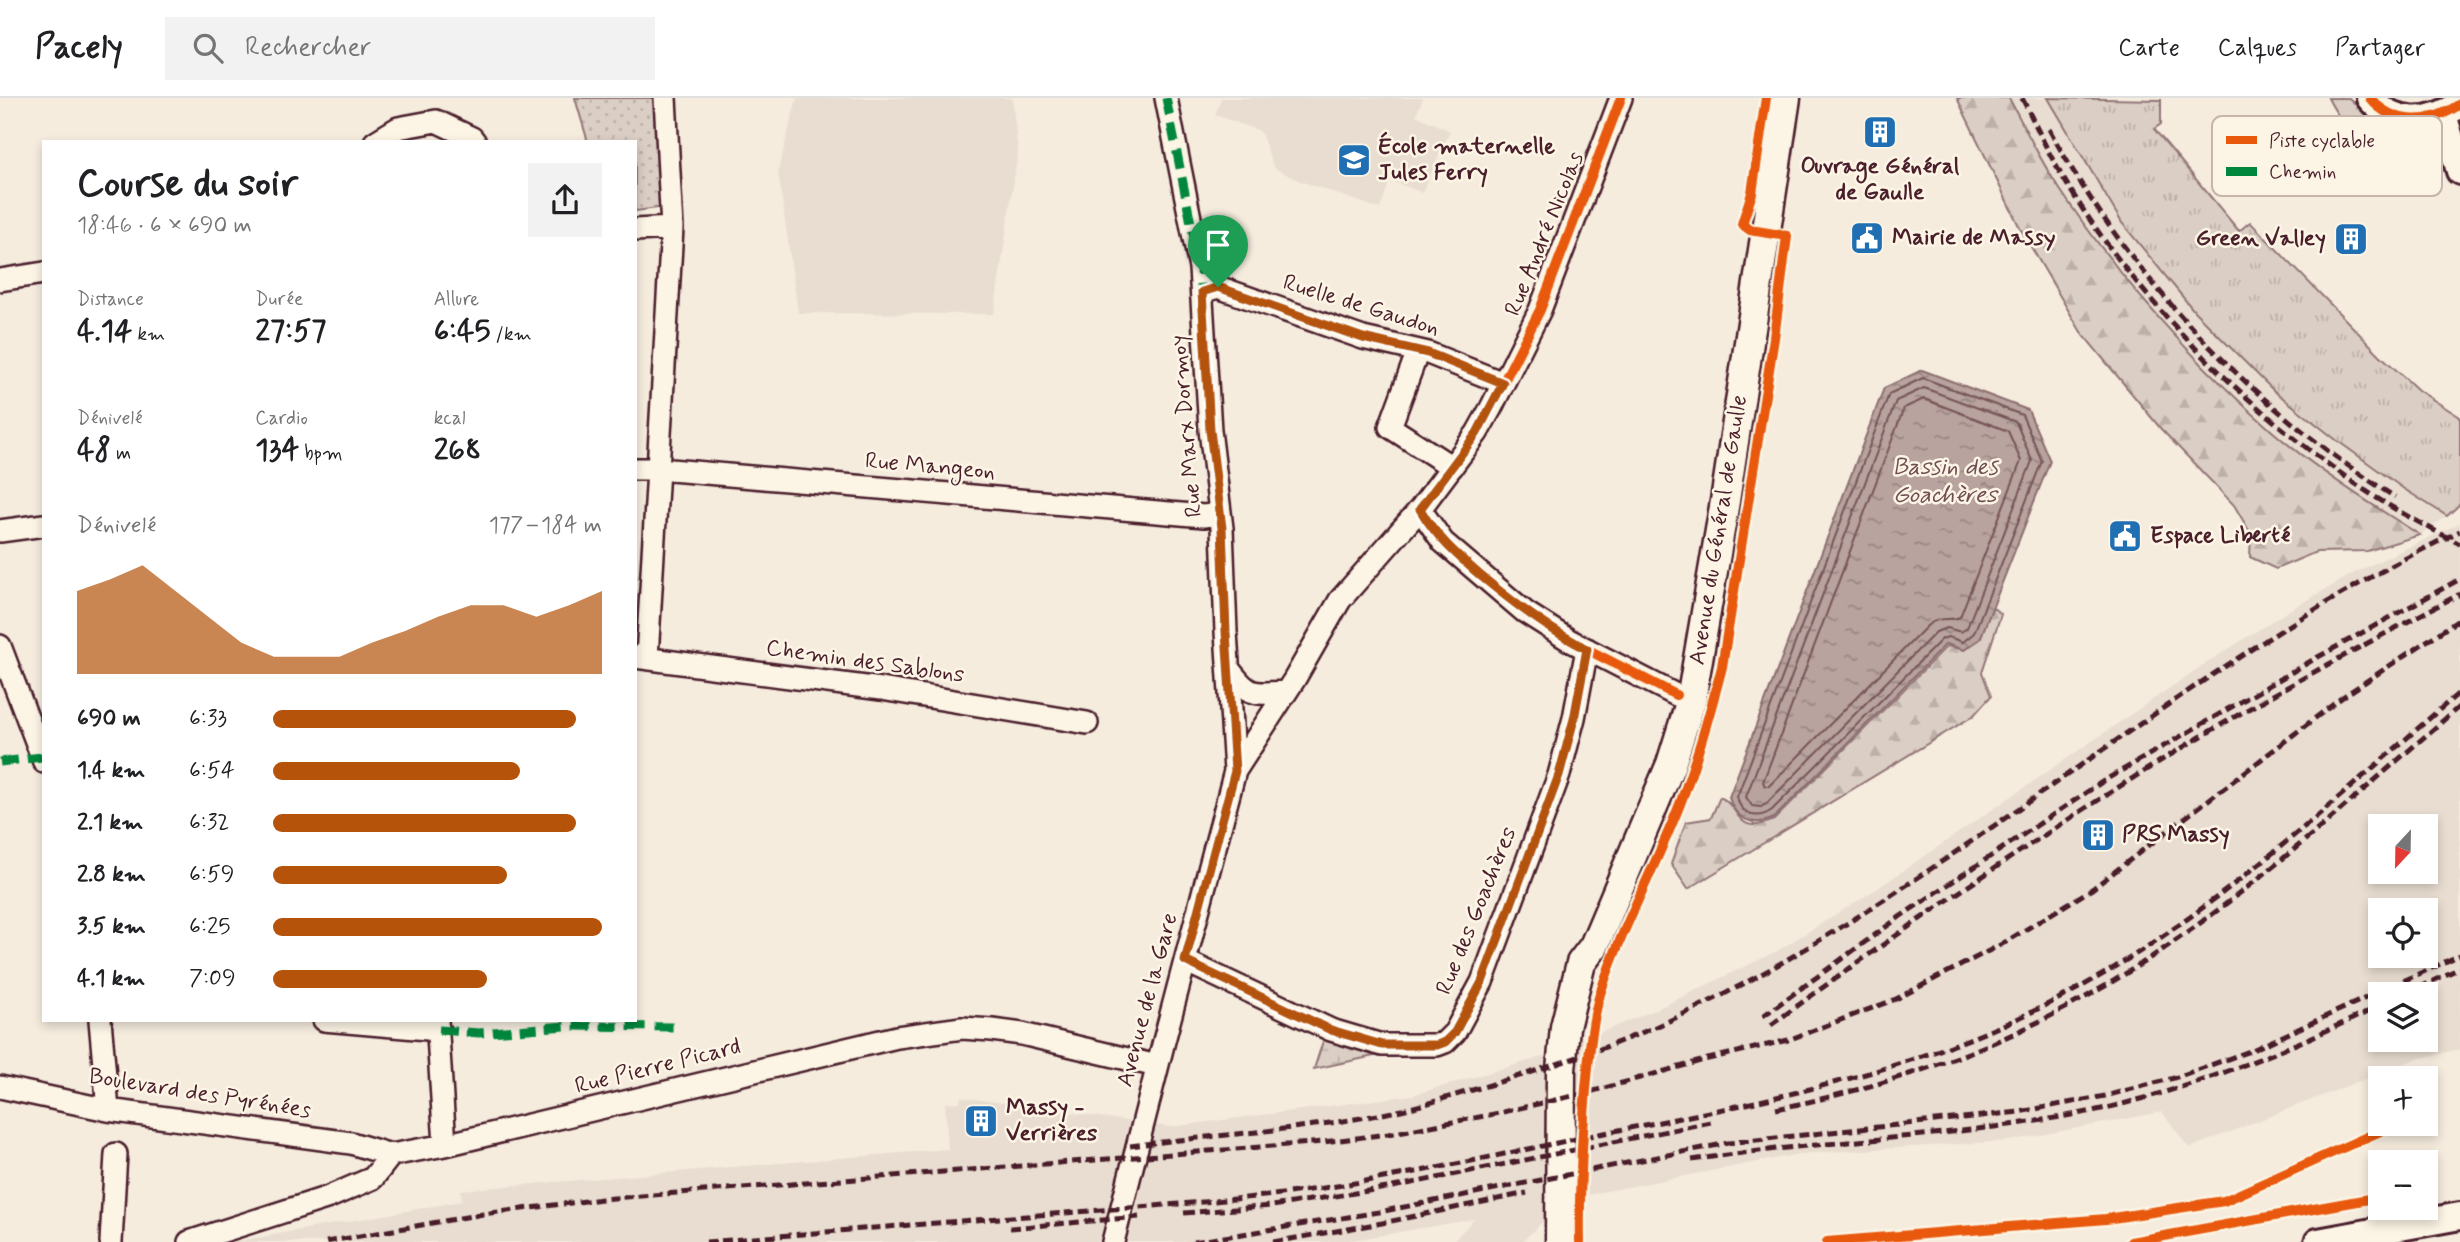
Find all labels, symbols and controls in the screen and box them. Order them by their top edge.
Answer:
search box [165,17,655,80]
text: Pacely [35,26,123,70]
icon: search [189,29,227,67]
text: Rechercher [245,31,371,65]
text: Carte [2118,33,2180,64]
text: Calques [2218,33,2297,64]
text: Partager [2335,33,2425,64]
building icon: Ouvrage Général de Gaulle [1861,113,1899,151]
legend [2212,116,2442,196]
text: Piste cyclable [2269,129,2375,154]
place label: École maternelle Jules Ferry [1378,131,1555,188]
school or university icon: École maternelle Jules Ferry [1335,141,1373,179]
street label: Rue André Nicolas [1498,147,1592,321]
place label: Ouvrage Général de Gaulle [1801,152,1960,208]
text: Course du soir [77,160,298,209]
text: Chemin [2269,160,2336,185]
button: share [528,163,602,237]
text: 18:46 · 6 × 690 m [77,211,252,241]
pin [1188,215,1248,287]
public building icon: Mairie de Massy [1848,219,1886,257]
building icon: Green Valley [2332,220,2370,258]
place label: Mairie de Massy [1892,223,2056,253]
place label: Green Valley [2196,224,2326,254]
icon: arrive [1199,226,1237,264]
street label: Ruelle de Gaudon [1279,268,1443,344]
text: Distance [77,287,144,312]
text: Durée [255,287,303,312]
text: Allure [434,287,479,312]
text: 4.14 [77,312,132,351]
text: 27:57 [255,312,326,351]
text: 6:45 [434,312,490,351]
text: km [132,322,165,347]
text: /km [490,322,532,347]
street label: Rue Marx Dormoy [1164,333,1210,519]
street label: Avenue du Général de Gaulle [1683,393,1755,667]
text: Dénivelé [77,406,143,431]
text: Cardio [255,406,308,431]
text: kcal [434,406,466,431]
text: 48 [77,431,111,470]
text: 134 [255,431,299,470]
text: 268 [434,431,481,470]
text: m [111,441,131,466]
text: bpm [299,441,343,466]
street label: Rue Mangeon [863,446,996,490]
water label: Bassin des Goachères [1892,452,2000,511]
text: Dénivelé [77,511,156,541]
text: 177–184 m [489,511,602,541]
public building icon: Espace Liberté [2106,517,2144,555]
place label: Espace Liberté [2150,521,2291,551]
street label: Chemin des Sablons [764,633,966,691]
text: 690 m [77,704,141,734]
text: 6:33 [189,704,227,734]
text: 1.4 km [77,756,145,786]
text: 6:54 [189,756,235,786]
text: 2.1 km [77,808,143,838]
text: 6:32 [189,808,229,838]
north arrow [2368,814,2438,884]
map controls [2368,814,2438,1220]
building icon: PRS Massy [2079,816,2117,854]
place label: PRS Massy [2122,820,2230,850]
street label: Rue des Goachères [1430,823,1524,999]
text: 2.8 km [77,860,146,890]
text: 6:59 [189,860,234,890]
button: locate [2368,898,2438,968]
street label: Avenue de la Gare [1110,910,1186,1090]
text: 3.5 km [77,912,146,942]
text: 6:25 [189,912,230,942]
text: 4.1 km [77,964,145,994]
text: 7:09 [189,964,236,994]
button: layers [2368,982,2438,1052]
street label: Rue Pierre Picard [572,1032,744,1102]
street label: Boulevard des Pyrénées [87,1062,313,1126]
button: + [2368,1066,2438,1136]
place label: Massy - Verrières [1006,1093,1098,1149]
building icon: Massy - Verrières [962,1102,1000,1140]
button: − [2368,1150,2438,1220]

